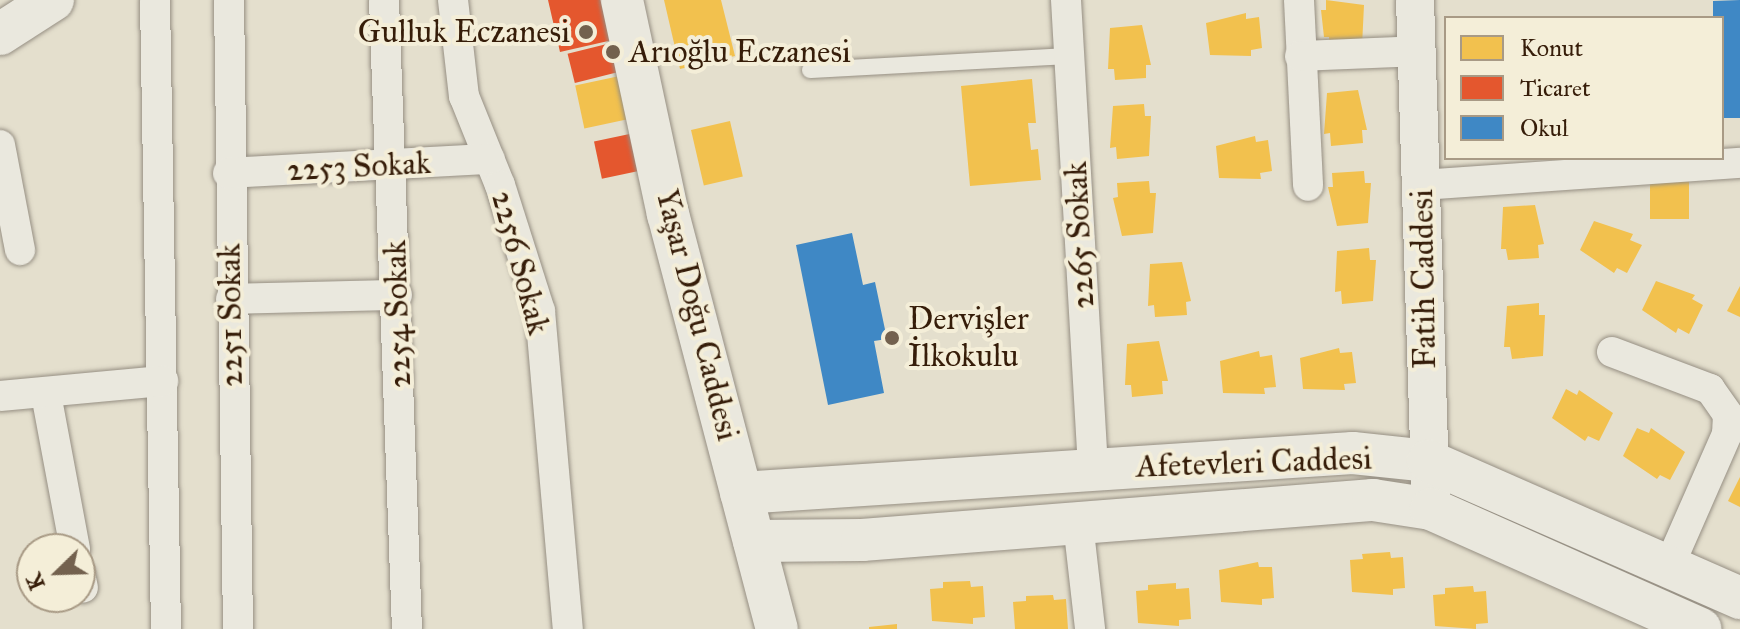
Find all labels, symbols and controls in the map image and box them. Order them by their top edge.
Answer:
place label: Gulluk Eczanesi [358,13,570,51]
legend [1444,16,1724,160]
marker: Gulluk Eczanesi [577,23,595,41]
place label: Arıoğlu Eczanesi [629,33,851,71]
text: Konut [1520,33,1583,63]
marker: Arıoğlu Eczanesi [604,43,622,61]
text: Ticaret [1520,73,1591,103]
text: Okul [1520,113,1569,143]
street label: 2253 Sokak [286,144,432,190]
street label: 2265 Sokak [1057,160,1103,310]
street label: Yaşar Doğu Caddesi [647,185,747,445]
street label: 2256 Sokak [482,187,558,339]
street label: Fatih Caddesi [1403,189,1445,369]
street label: 2254 Sokak [376,239,420,389]
street label: 2251 Sokak [211,243,251,387]
place label: Dervişler İlkokulu [908,301,1029,376]
marker: Dervişler İlkokulu [883,329,901,347]
street label: Afetevleri Caddesi [1135,440,1373,486]
north arrow [16,533,96,613]
text: K [20,569,51,594]

